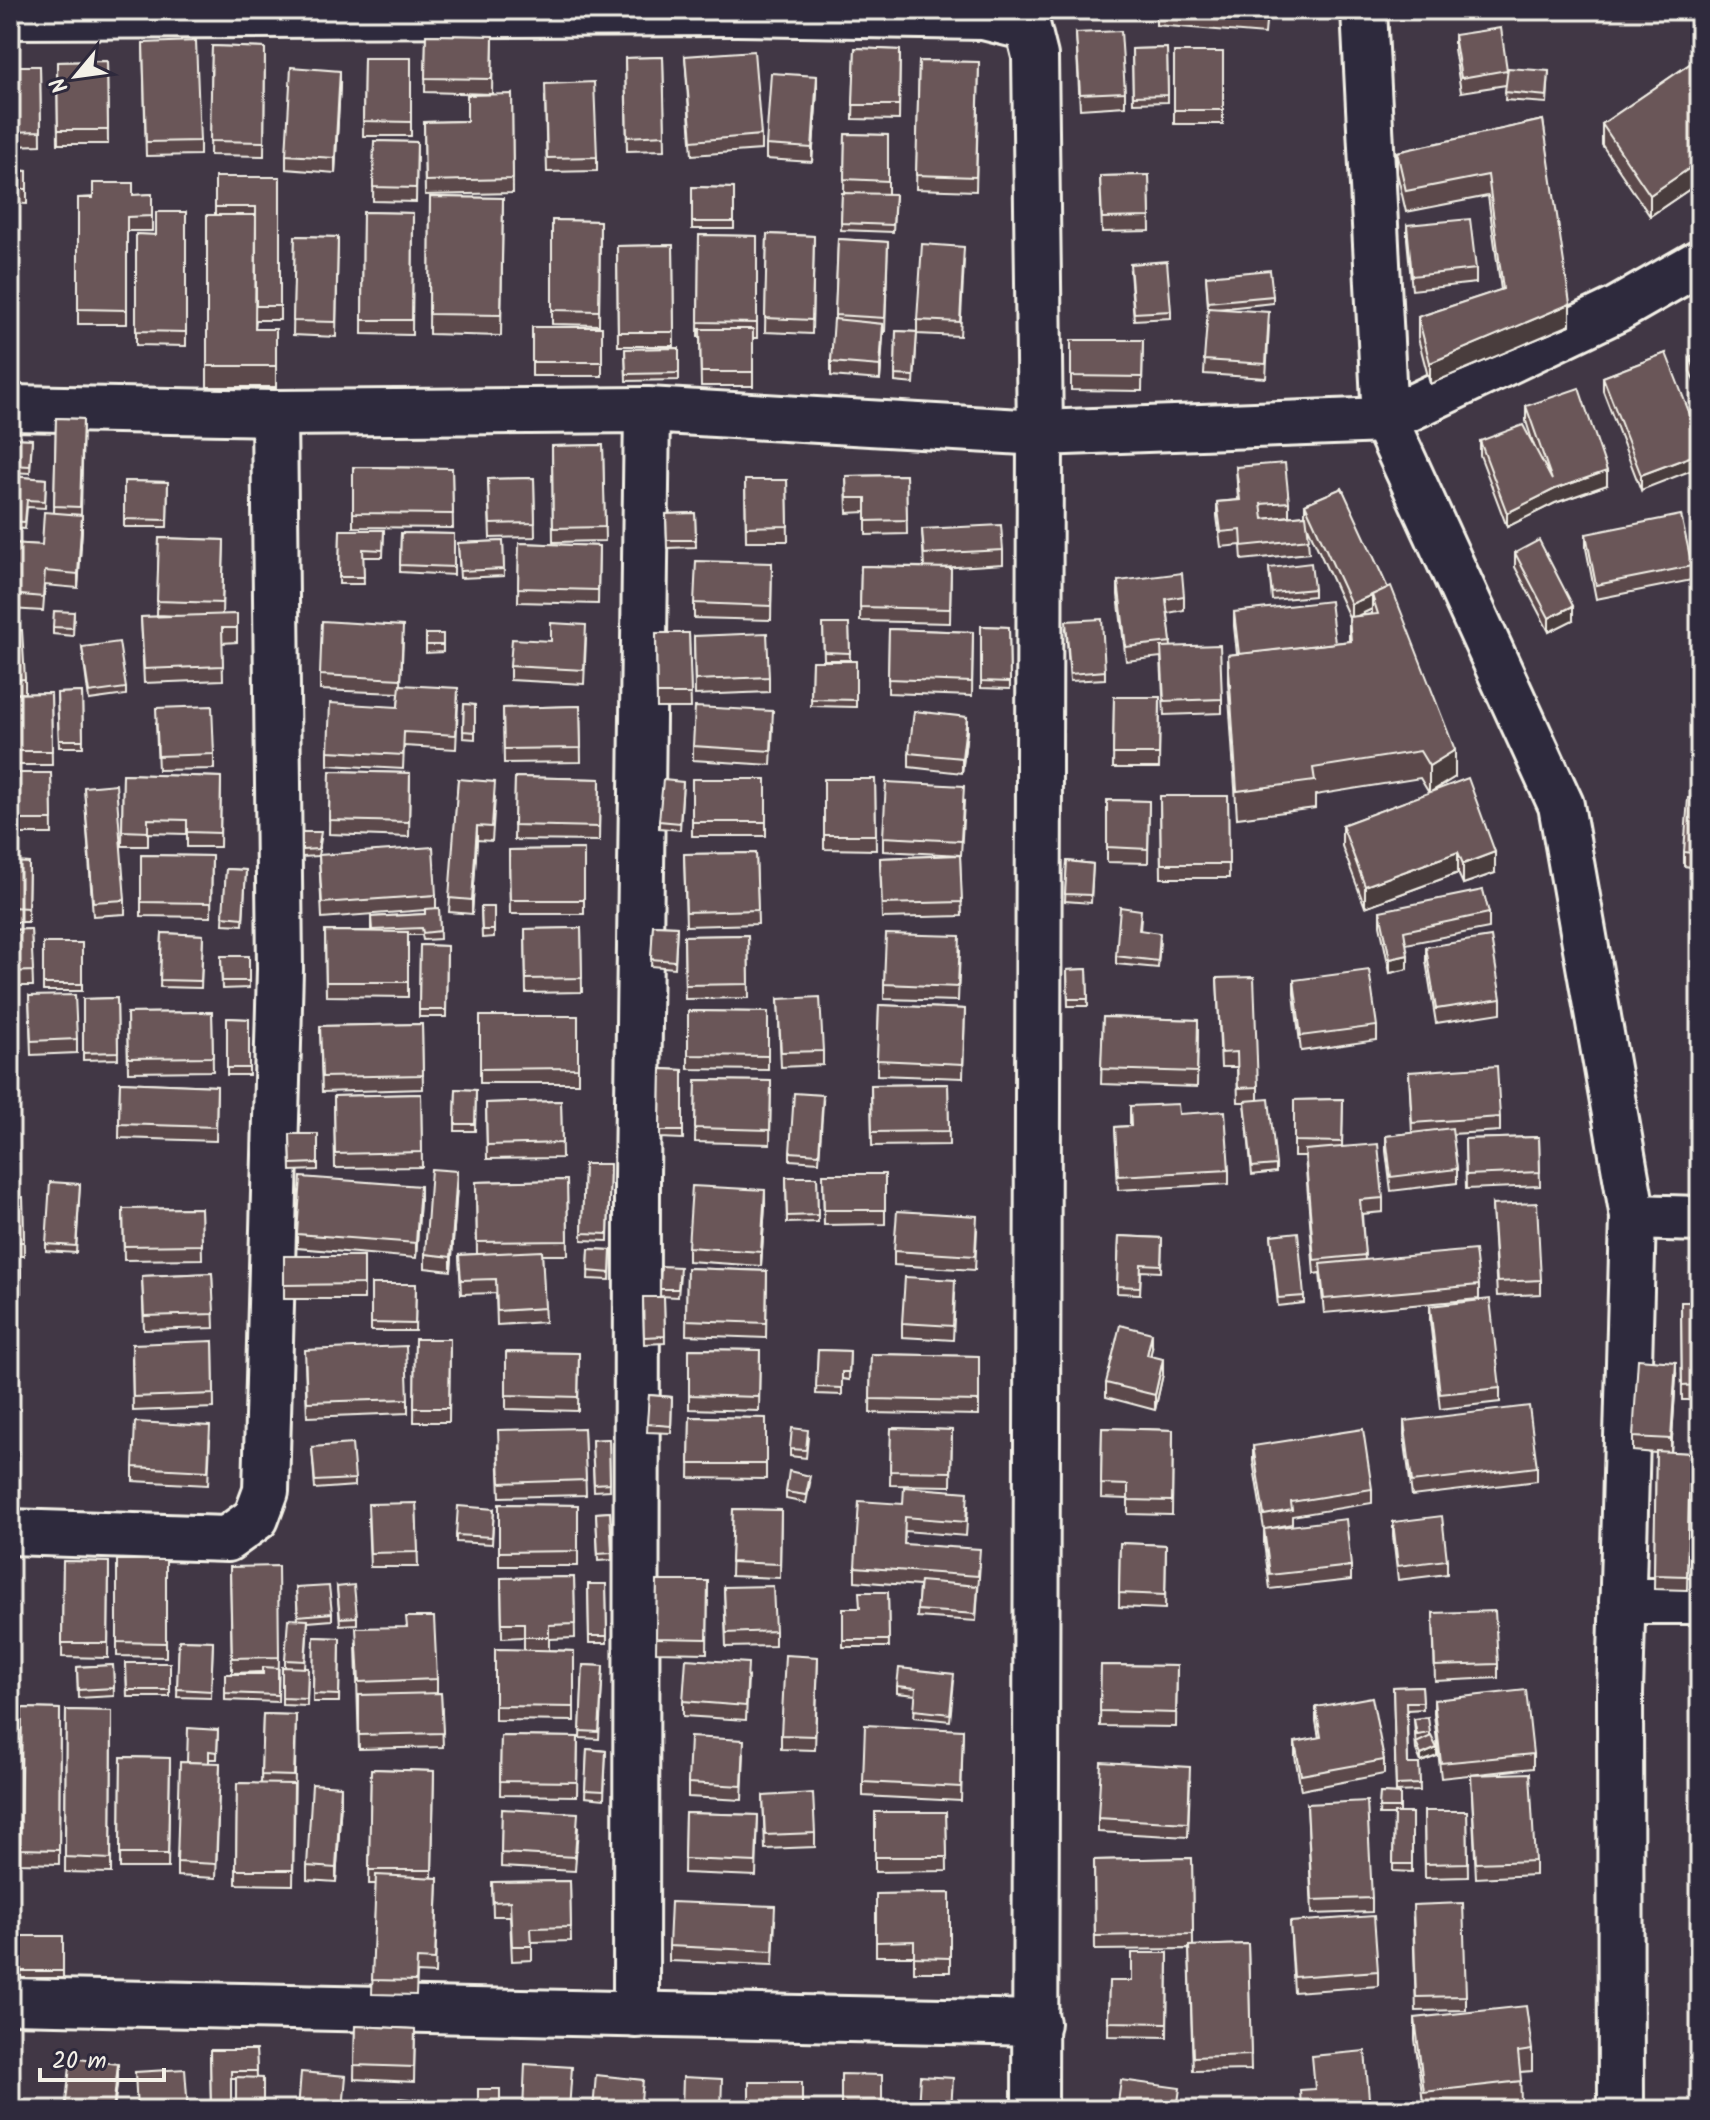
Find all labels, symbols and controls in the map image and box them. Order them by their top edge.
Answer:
north arrow [36,36,116,116]
text: N [42,70,79,99]
scale bar [40,2032,164,2082]
text: 20 m [52,2042,107,2081]

